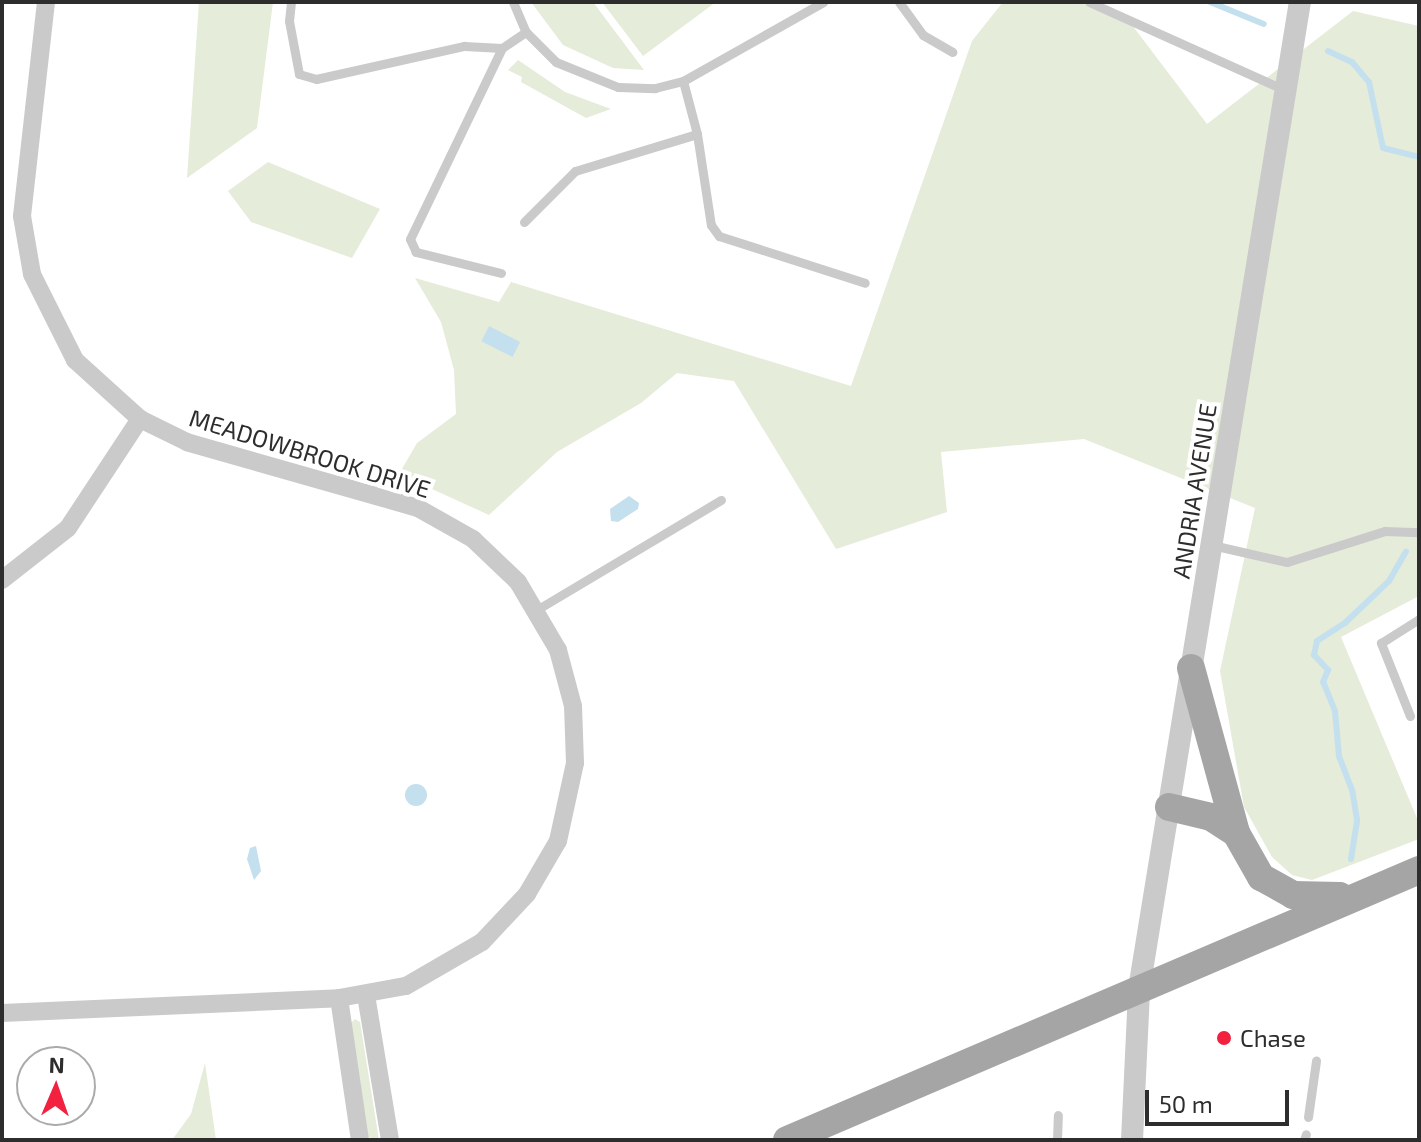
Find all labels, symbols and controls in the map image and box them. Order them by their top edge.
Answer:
street label: ANDRIA AVENUE [1166,401,1222,581]
street label: MEADOWBROOK DRIVE [186,403,434,503]
place label: Chase [1240,1024,1306,1052]
marker: Chase [1215,1029,1233,1047]
north arrow [16,1046,96,1126]
text: N [48,1051,65,1077]
scale bar [1149,1074,1293,1124]
text: 50 m [1159,1089,1213,1118]

